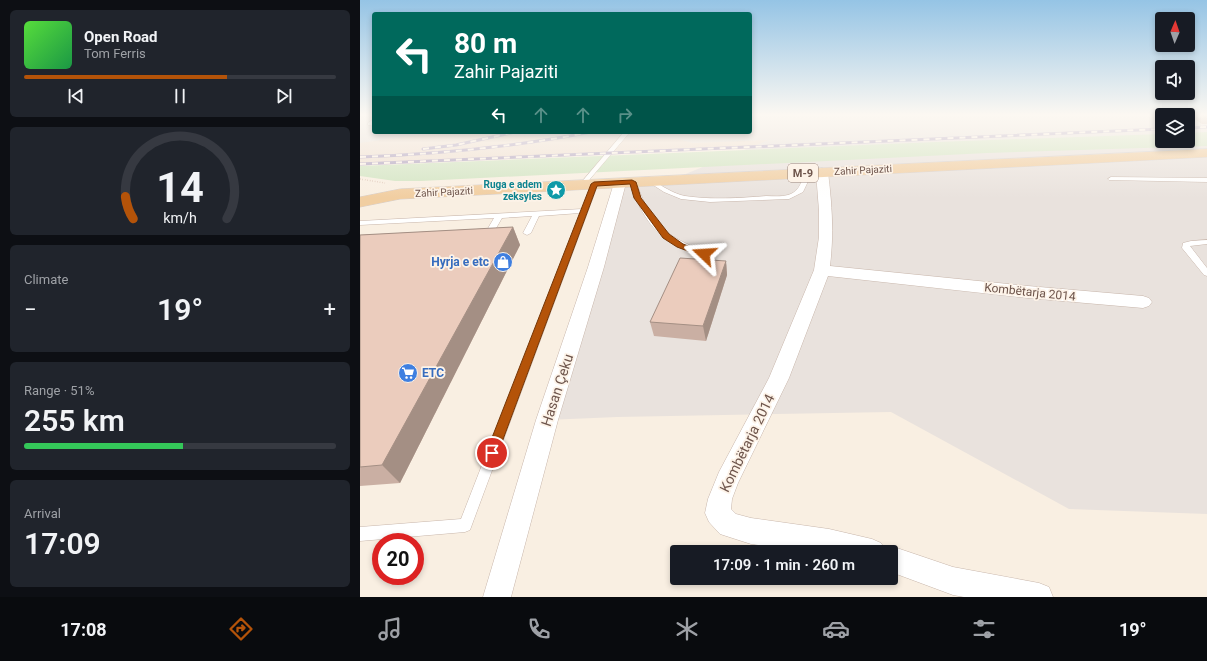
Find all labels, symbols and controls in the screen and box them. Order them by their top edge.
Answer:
north arrow [1155,12,1195,52]
map controls [1155,12,1195,148]
text: 80 m [454,27,517,60]
text: Open Road [84,28,158,46]
icon: left [388,28,440,80]
text: Tom Ferris [84,46,146,61]
button: sound [1155,60,1195,100]
text: Zahir Pajaziti [454,61,558,82]
icon: previous [65,85,87,107]
icon: pause [169,85,191,107]
icon: next [273,85,295,107]
icon: left [488,104,510,126]
icon: ahead [530,104,552,126]
icon: ahead [572,104,594,126]
icon: right [614,104,636,126]
button: layers [1155,108,1195,148]
text: 14 [156,163,204,212]
street label: Zahir Pajaziti [834,163,892,177]
road number: M-9 [788,164,818,182]
place label: Ruga e adem zeksyles [484,179,542,202]
place icon: Ruga e adem zeksyles [545,179,567,201]
street label: Zahir Pajaziti [415,185,473,199]
text: km/h [163,210,197,226]
position arrow [683,233,725,275]
shop icon: Hyrja e etc [492,251,514,273]
place label: Hyrja e etc [431,255,489,269]
text: Climate [24,272,68,287]
street label: Kombëtarja 2014 [984,280,1077,304]
text: 19° [157,292,203,327]
text: − [24,297,37,322]
text: + [324,297,336,322]
street label: Hasan Çeku [538,352,576,428]
supermarket icon: ETC [397,362,419,384]
place label: ETC [422,366,444,380]
text: Range · 51% [24,383,94,398]
street label: Kombëtarja 2014 [716,391,778,495]
text: 255 km [24,403,125,438]
pin [475,436,509,470]
icon: arrive [481,442,503,464]
text: Arrival [24,506,61,521]
text: 17:09 [24,526,101,561]
speed limit sign: 20 [372,533,424,585]
text: 17:09 · 1 min · 260 m [713,556,855,574]
icon: directions [227,615,255,643]
icon: music [376,615,404,643]
icon: phone [525,615,553,643]
icon: climate [673,615,701,643]
icon: car [822,615,850,643]
icon: filters [970,615,998,643]
text: 17:08 [60,619,107,640]
text: 19° [1119,619,1147,640]

